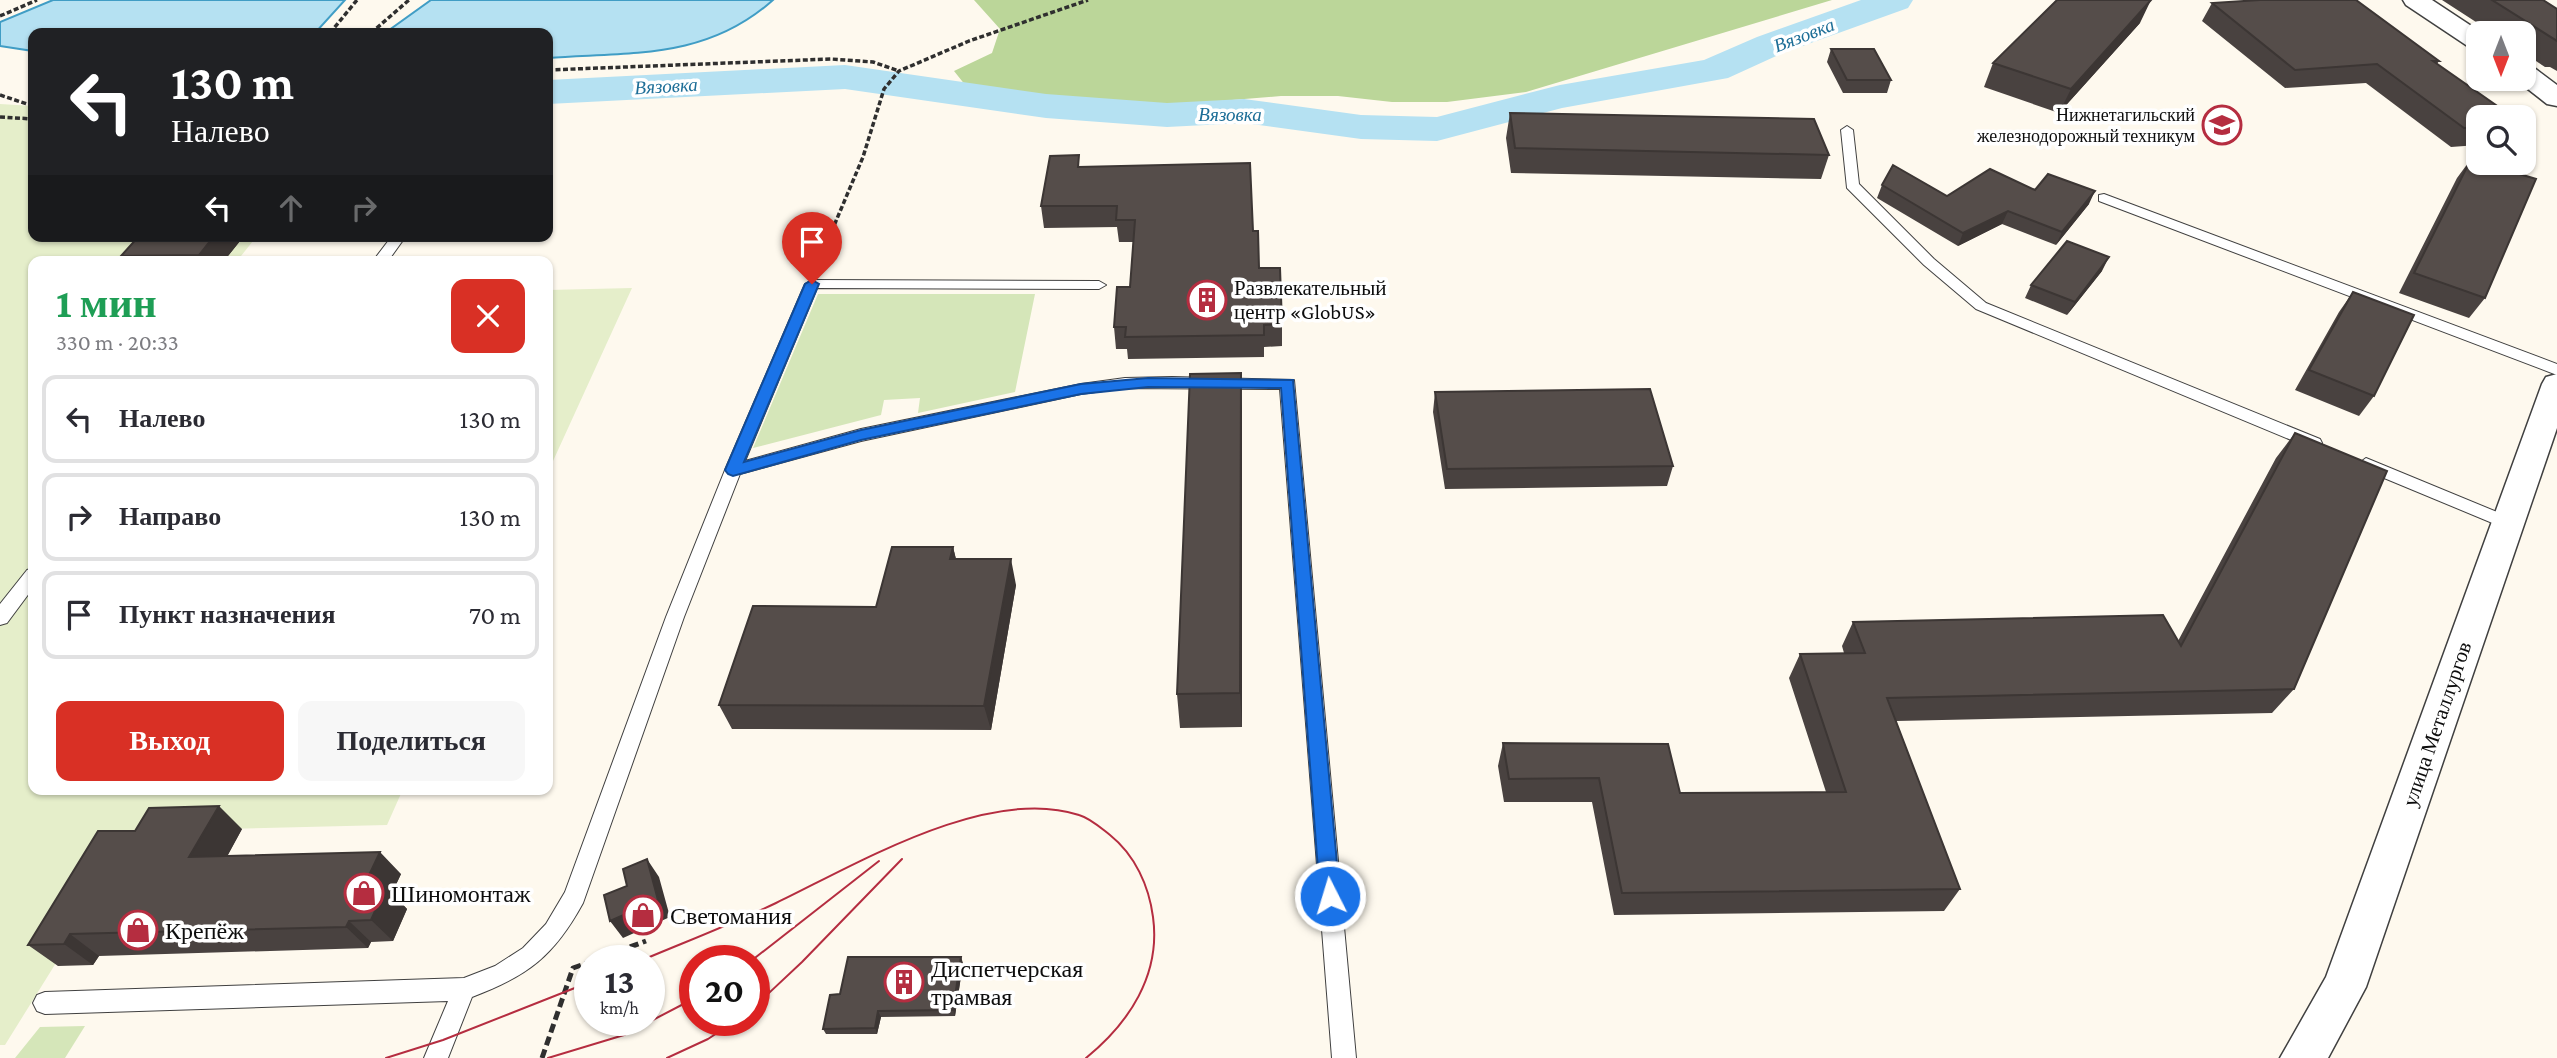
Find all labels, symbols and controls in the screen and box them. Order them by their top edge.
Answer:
water label: Вязовка [1771,14,1837,56]
north arrow [2466,21,2536,91]
map controls [2466,21,2536,175]
text: 130 m [171,55,294,110]
icon: left [56,56,147,147]
water label: Вязовка [634,74,698,98]
water label: Вязовка [1198,104,1262,125]
school or university icon: Нижнетагильский железнодорожный техникум [2201,104,2243,146]
place label: Нижнетагильский железнодорожный техникум [1976,105,2195,146]
button: search [2466,105,2536,175]
text: Налево [171,113,270,149]
icon: left [199,189,237,227]
icon: ahead [272,189,310,227]
icon: right [345,189,383,227]
pin [782,212,842,284]
icon: arrive [793,223,831,261]
place label: Развлекательный центр «GlobUS» [1234,276,1387,324]
text: 1 мин [56,279,157,326]
button: close [451,279,525,353]
building icon: Развлекательный центр «GlobUS» [1186,279,1228,321]
text: 330 m · 20:33 [56,329,179,355]
icon: left [60,400,98,438]
text: Налево [119,404,205,433]
text: 130 m [460,405,521,434]
icon: right [60,498,98,536]
text: Направо [119,502,221,531]
text: 130 m [460,503,521,532]
icon: arrive [60,596,98,634]
text: Пункт назначения [119,600,336,629]
text: 70 m [469,601,521,630]
street label: улица Металлургов [2398,638,2477,810]
button: Выход [56,701,284,781]
button: Поделиться [298,701,525,781]
position arrow [1293,859,1367,933]
shop icon: Шиномонтаж [343,872,385,914]
place label: Шиномонтаж [391,880,531,907]
shop icon: Светомания [622,894,664,936]
place label: Светомания [670,902,792,929]
shop icon: Крепёж [117,909,159,951]
place label: Крепёж [165,917,244,944]
speed limit sign: 20 [679,945,770,1036]
place label: Диспетчерская трамвая [931,955,1083,1010]
building icon: Диспетчерская трамвая [883,961,925,1003]
text: 13 [604,962,635,1001]
text: km/h [600,998,639,1018]

